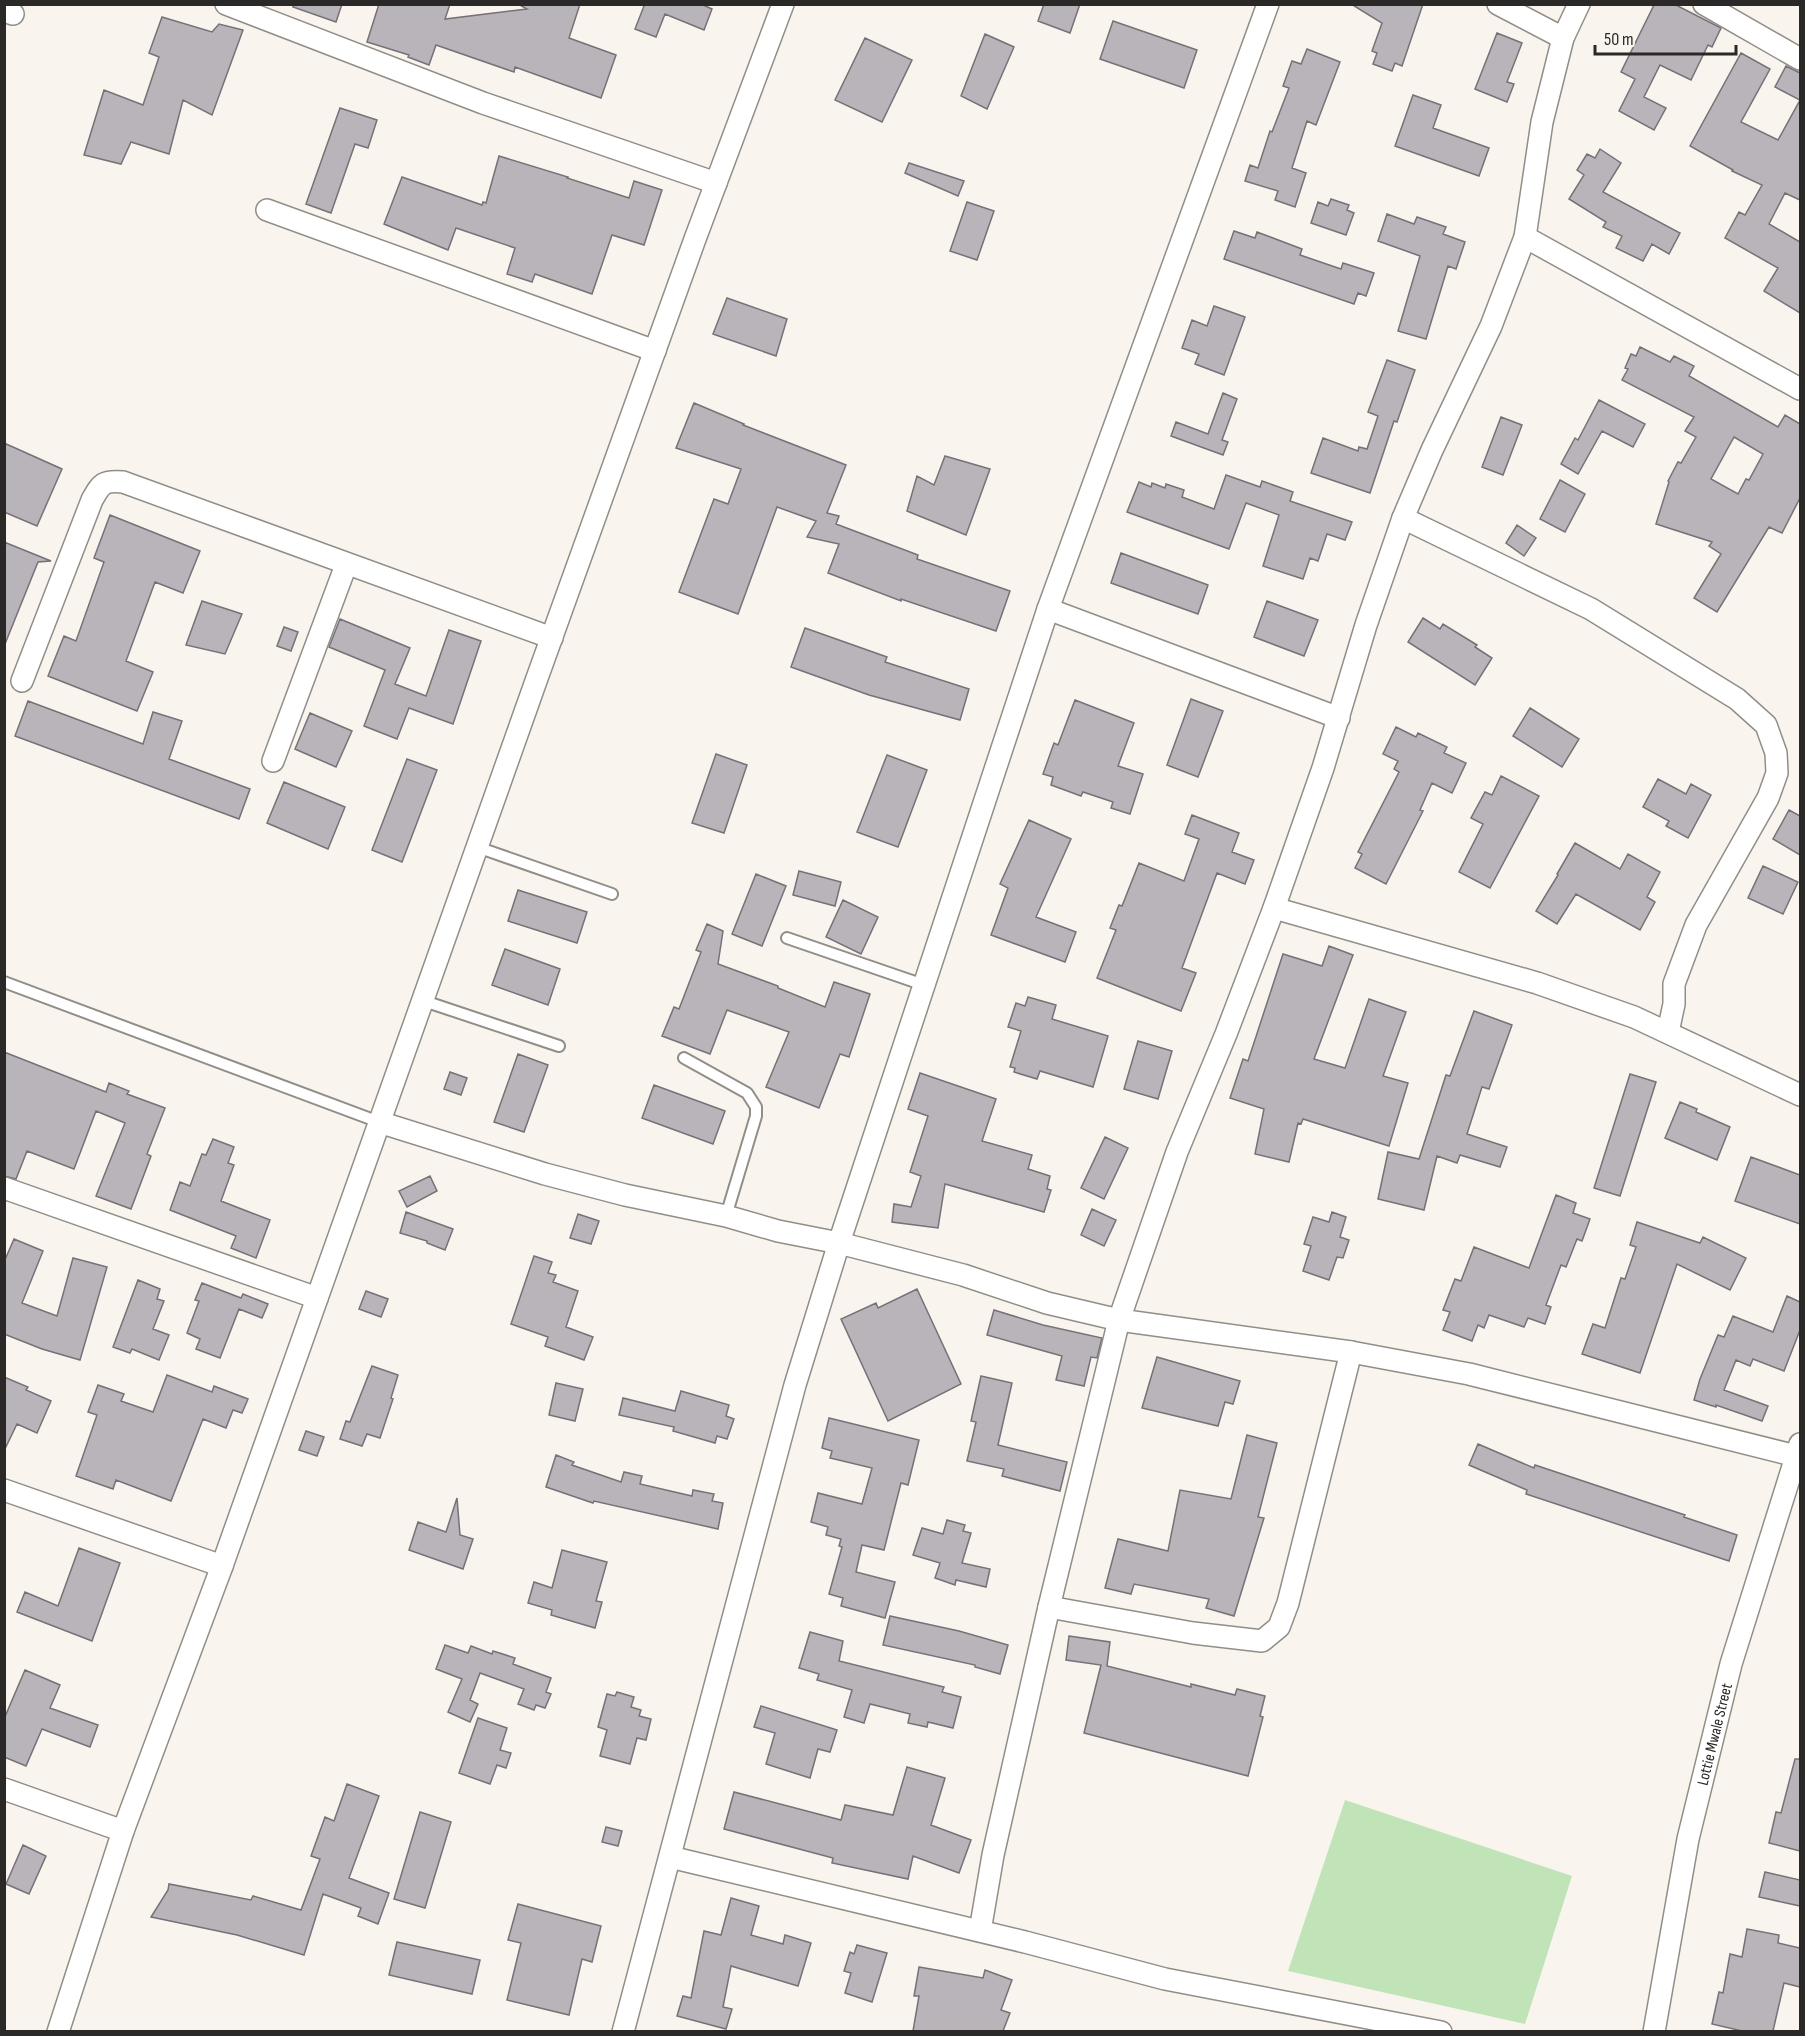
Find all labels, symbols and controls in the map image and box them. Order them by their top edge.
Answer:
scale bar [1595,18,1736,56]
text: 50 m [1604,29,1634,50]
street label: Lottie Mwale Street [1694,1681,1737,1787]

